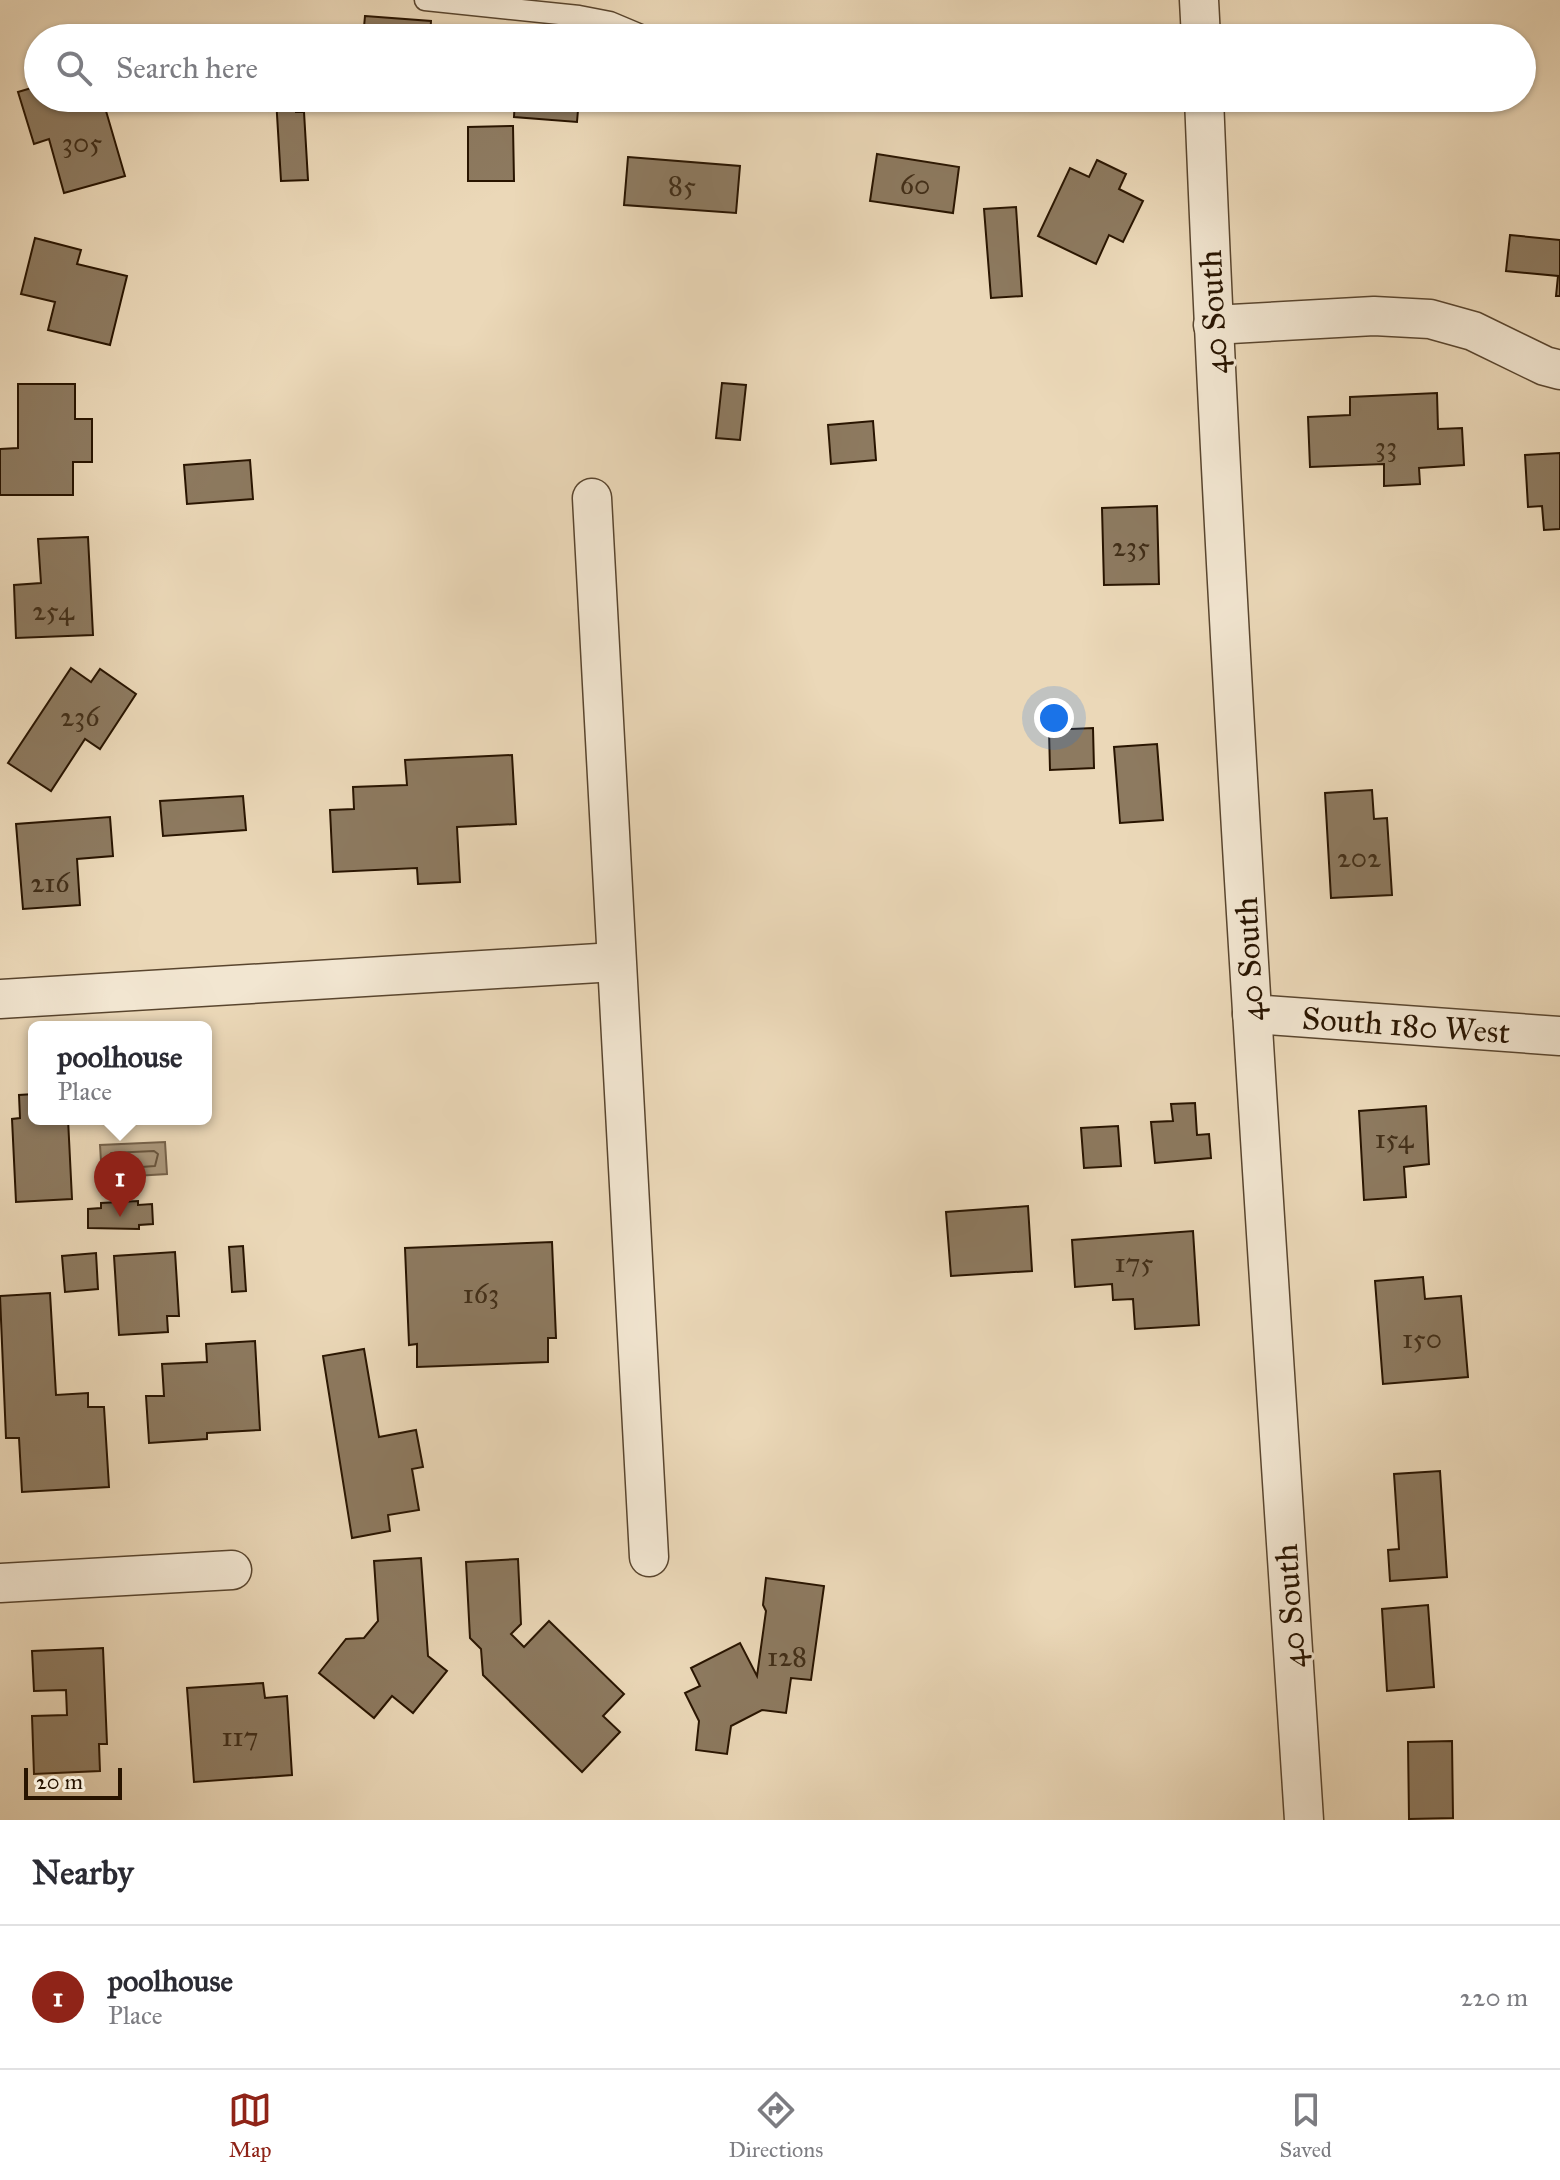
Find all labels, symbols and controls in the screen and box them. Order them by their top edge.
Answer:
search box [24,24,1536,112]
icon: search [52,46,96,90]
text: Search here [116,50,258,86]
house number: 305 [62,125,102,160]
house number: 60 [900,167,930,202]
house number: 85 [668,168,696,203]
street label: 40 South [1191,249,1236,375]
house number: 33 [1375,429,1397,464]
house number: 235 [1112,529,1150,564]
house number: 254 [32,593,75,628]
your location [1034,698,1074,738]
house number: 236 [60,699,101,734]
house number: 202 [1337,840,1381,875]
house number: 216 [30,865,71,900]
street label: 40 South [1227,896,1272,1022]
street label: South 180 West [1301,999,1511,1052]
popup [28,1021,212,1125]
text: poolhouse [57,1039,183,1075]
text: Place [57,1075,112,1107]
house number: 154 [1375,1121,1415,1156]
pin: 1 [94,1151,146,1217]
house number: 175 [1114,1245,1154,1280]
house number: 163 [463,1276,499,1311]
house number: 150 [1402,1321,1442,1356]
street label: 40 South [1267,1542,1314,1669]
house number: 128 [767,1639,807,1674]
house number: 117 [221,1719,259,1754]
scale bar [24,1764,122,1800]
text: 20 m [36,1768,83,1795]
text: Nearby [32,1852,134,1893]
text: poolhouse [108,1963,233,1999]
text: 1 [53,1981,63,2013]
text: 220 m [1460,1981,1528,2013]
text: Place [108,1999,163,2031]
tab: Map [228,2088,272,2163]
tab: Directions [728,2088,823,2163]
tab: Saved [1280,2088,1332,2163]

